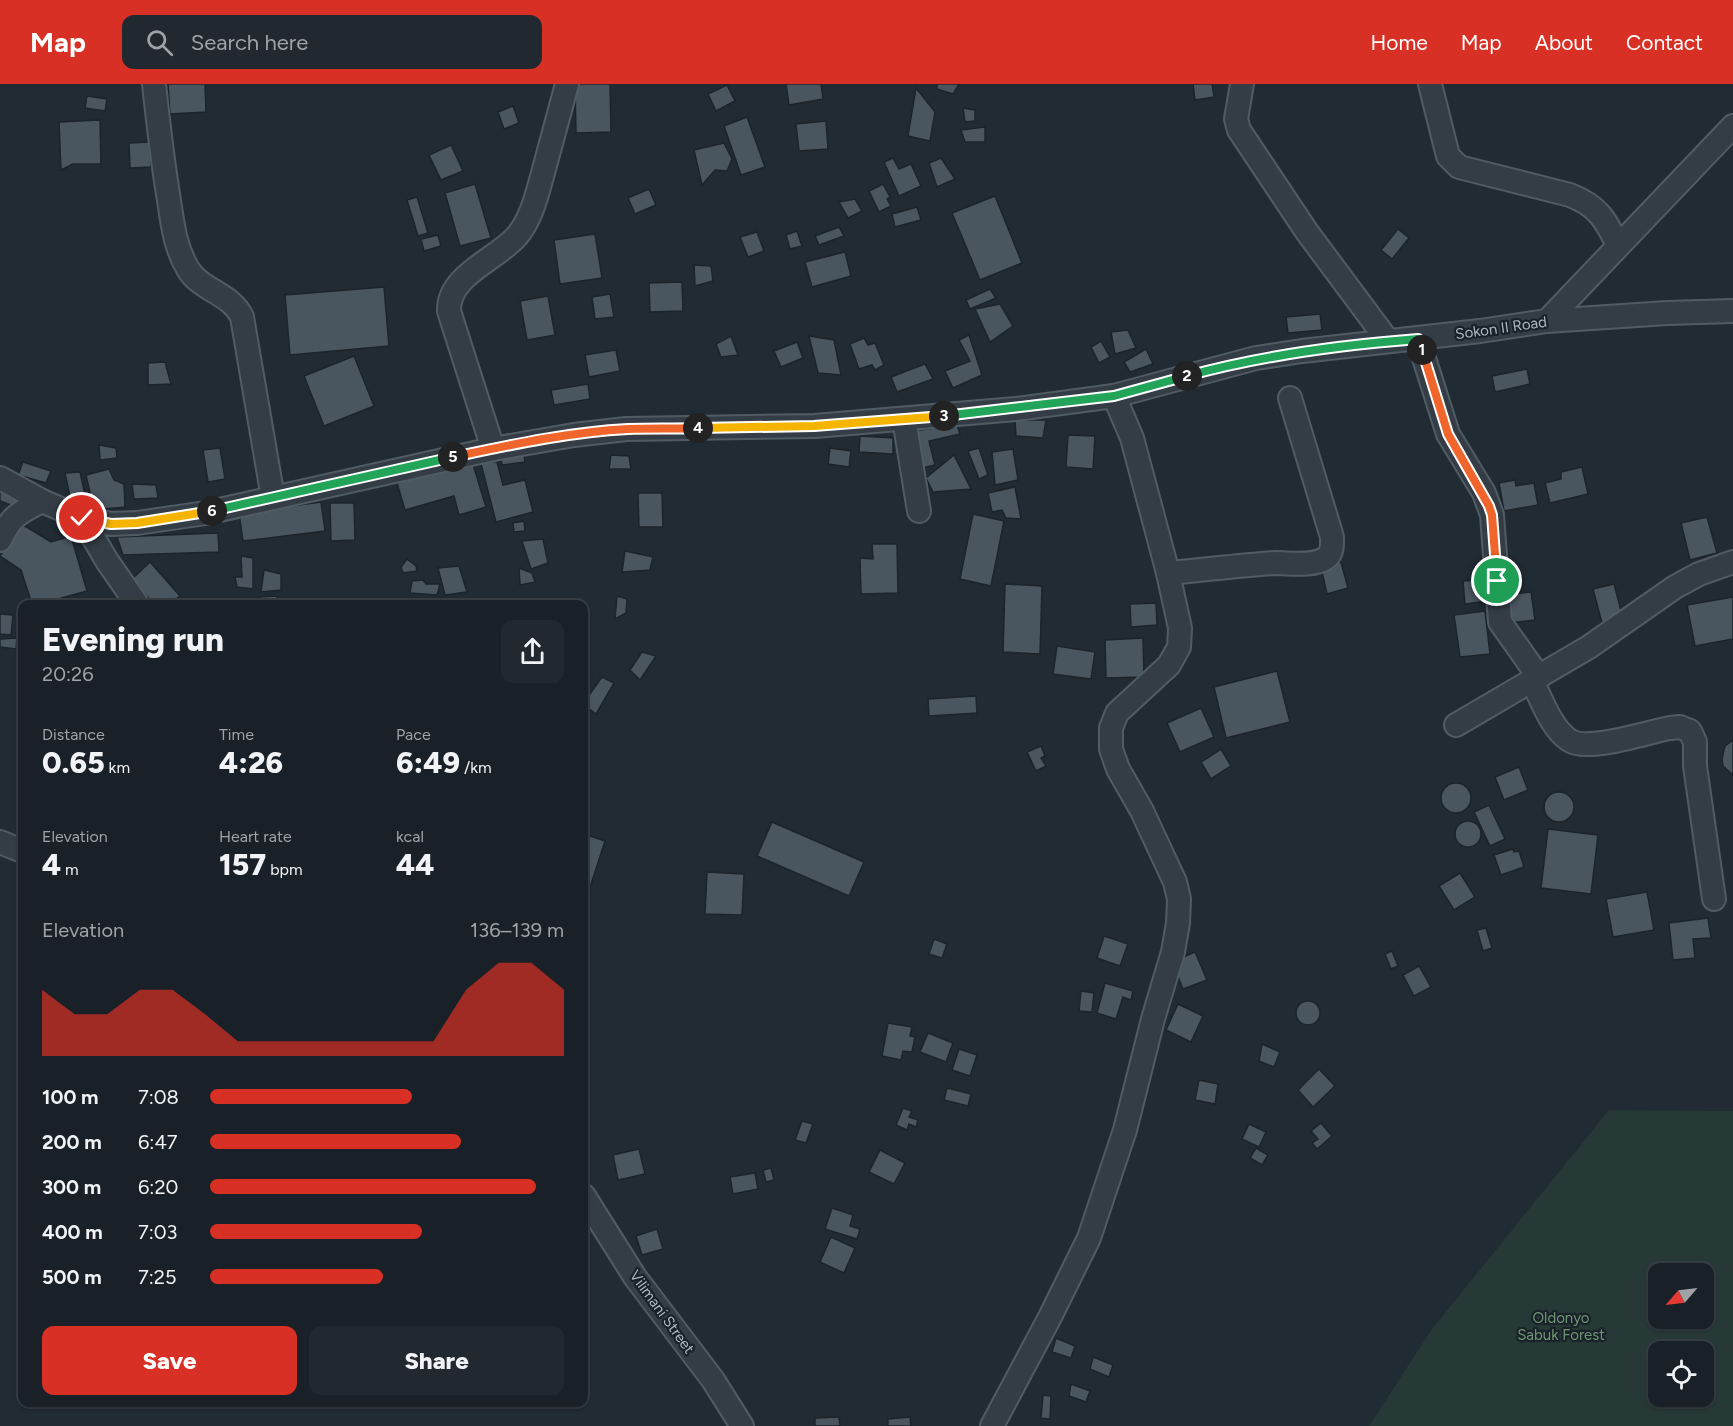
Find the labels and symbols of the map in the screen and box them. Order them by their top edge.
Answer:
street label: Sokon II Road [1454,313,1548,343]
pin: 1 [1407,335,1437,365]
pin: 2 [1172,361,1202,391]
pin: 3 [929,401,959,431]
pin: 4 [683,413,713,443]
pin: 5 [438,442,468,472]
pin [56,492,107,543]
pin: 6 [197,496,227,526]
pin [1471,555,1522,606]
north arrow [1648,1263,1714,1329]
street label: Vilimani Street [626,1267,698,1357]
park label: Oldonyo Sabuk Forest [1517,1309,1605,1344]

